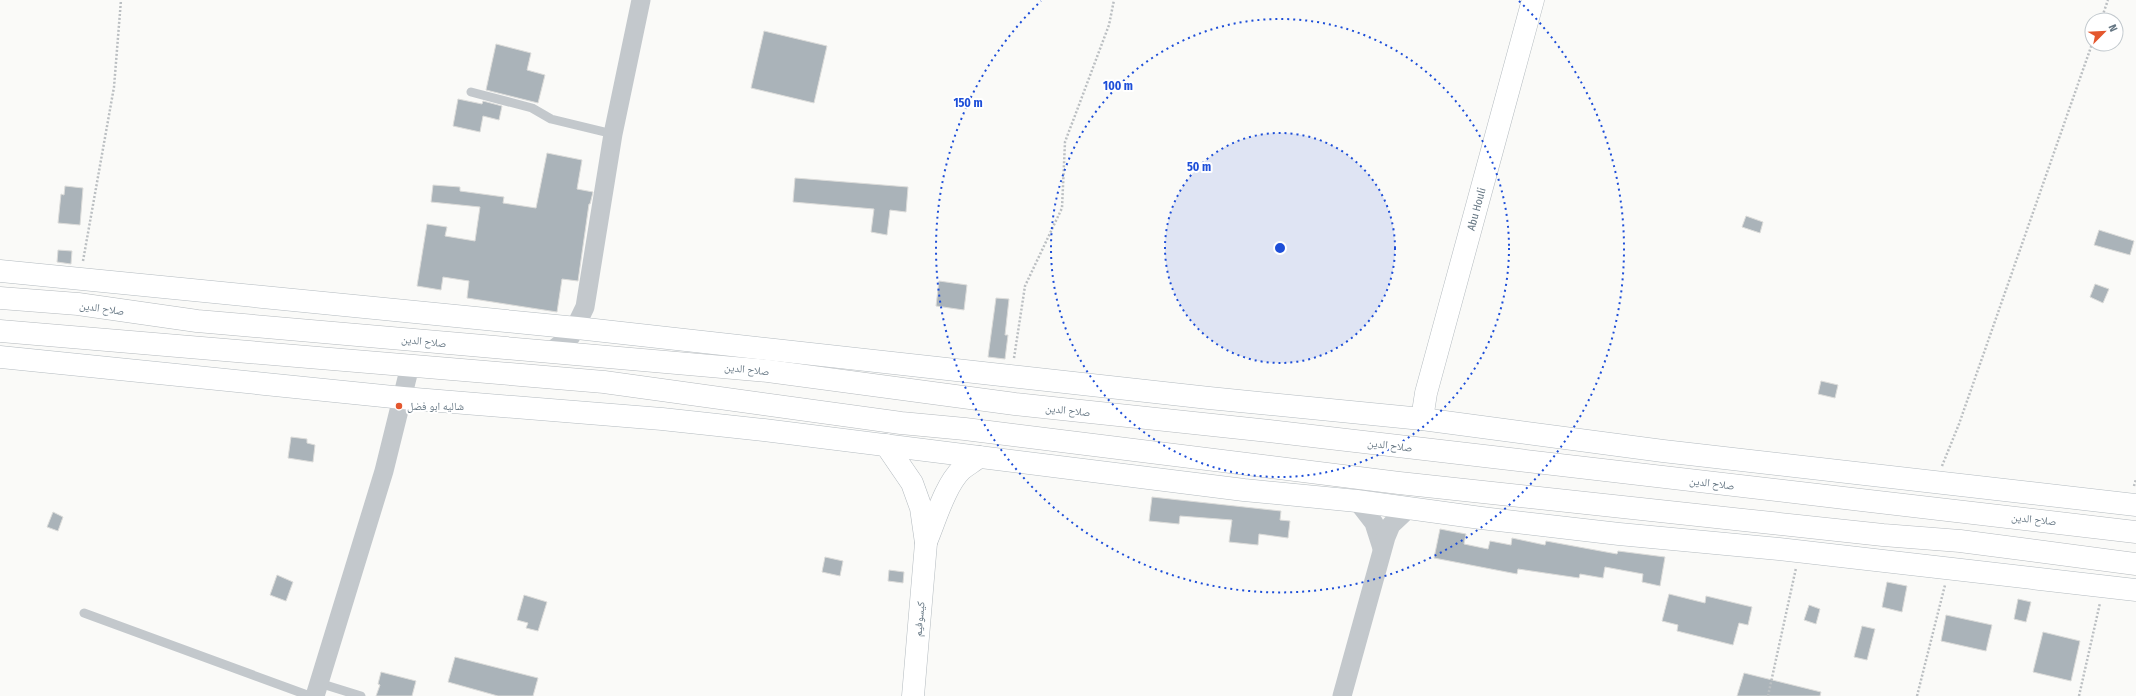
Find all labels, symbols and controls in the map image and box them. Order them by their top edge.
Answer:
north arrow [2084,12,2124,52]
text: N [2105,22,2120,34]
text: 100 m [1103,79,1133,93]
text: 150 m [953,96,983,110]
text: 50 m [1187,160,1211,174]
street label: Abu Houli [1465,186,1489,232]
centre of rings [1273,241,1287,255]
street label: صلاح الدين [79,299,125,318]
street label: صلاح الدين [401,333,447,350]
street label: صلاح الدين [724,361,770,378]
place label: شاليه ابو فضل [407,400,464,413]
marker: شاليه ابو فضل [394,401,404,411]
street label: صلاح الدين [1045,402,1091,419]
street label: صلاح الدين [1367,436,1413,455]
street label: صلاح الدين [1689,474,1735,493]
street label: صلاح الدين [2011,511,2057,528]
street label: كيسوفيم [911,600,929,637]

